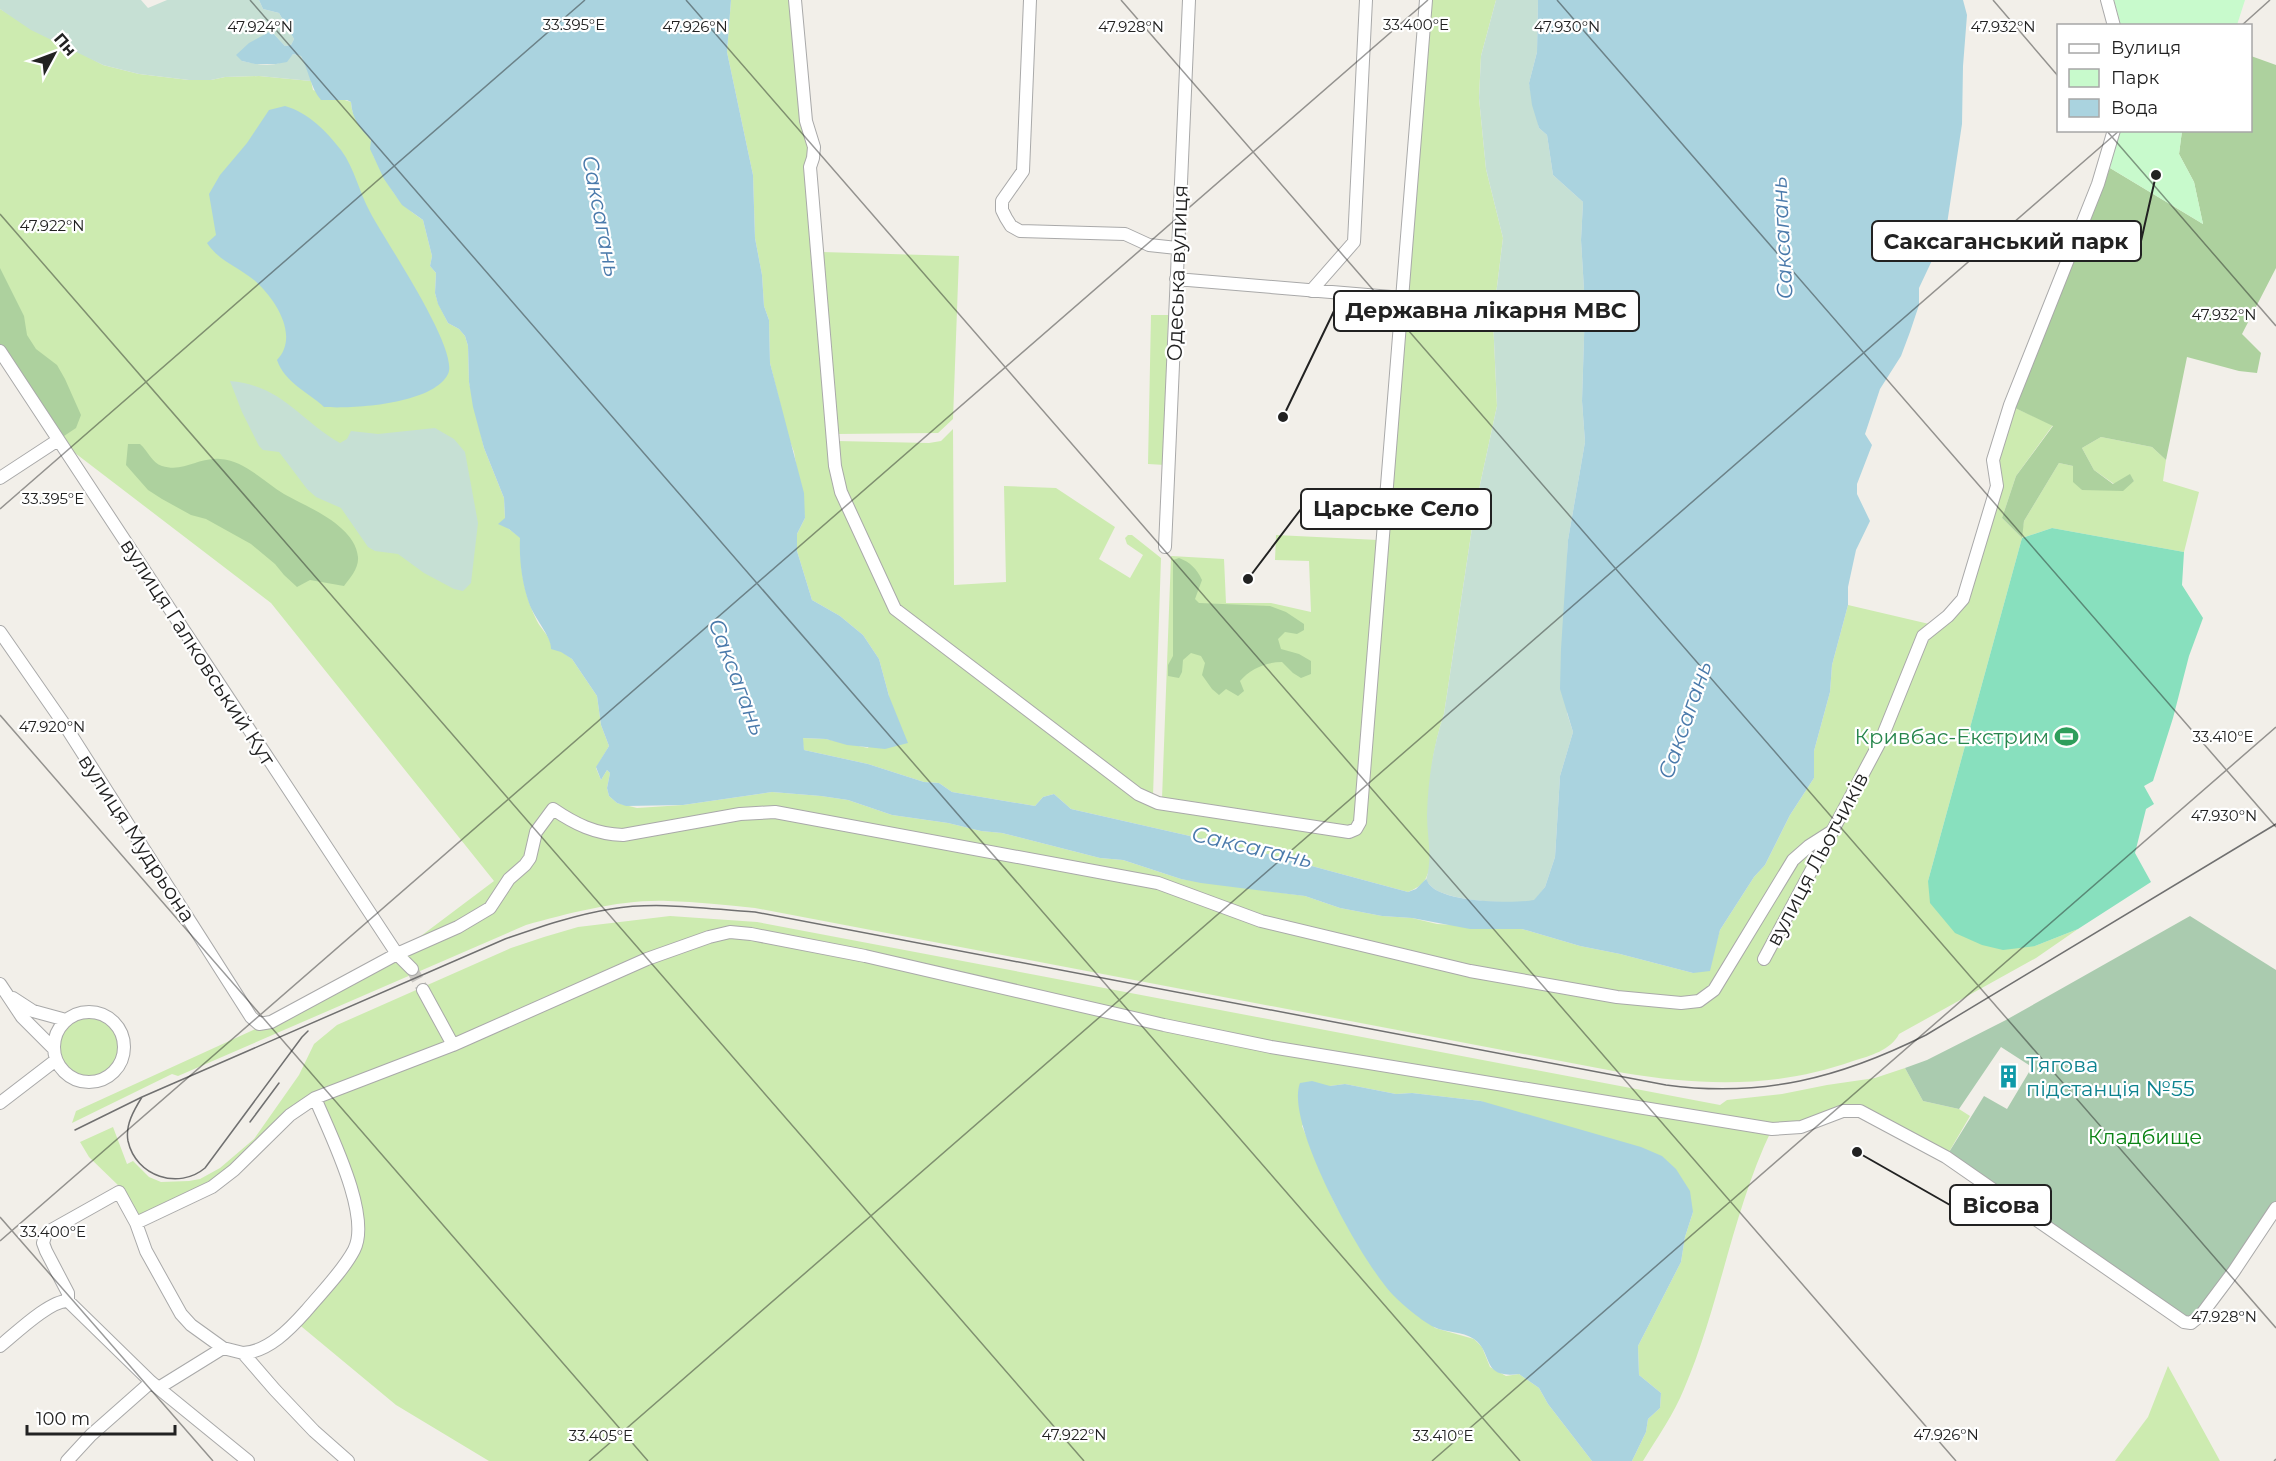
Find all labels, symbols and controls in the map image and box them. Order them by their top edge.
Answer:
text: 33.395°E [543,15,605,34]
text: 33.400°E [1383,15,1449,34]
text: 47.924°N [227,17,293,36]
text: 47.926°N [662,17,728,36]
text: 47.928°N [1098,17,1164,36]
text: 47.930°N [1534,17,1600,36]
text: 47.932°N [1971,17,2035,36]
north arrow [24,24,84,84]
legend [2057,24,2252,132]
text: Пн [50,29,80,60]
text: Вулиця [2111,37,2181,59]
text: Парк [2111,67,2160,89]
text: Вода [2111,97,2158,119]
water label: Саксагань [576,153,626,279]
water label: Саксагань [1765,176,1799,300]
street label: Одеська вулиця [1161,184,1193,362]
text: 47.922°N [19,216,85,235]
callout: Саксаганський парк [1872,221,2141,261]
text: Саксаганський парк [1884,228,2129,255]
callout: Державна лікарня МВС [1334,291,1639,331]
text: Державна лікарня МВС [1345,297,1627,324]
text: 47.932°N [2192,305,2256,324]
text: 33.395°E [22,489,84,508]
callout: Царське Село [1301,489,1491,529]
text: Царське Село [1313,495,1479,522]
street label: вулиця Галковський Кут [115,534,281,770]
water label: Саксагань [702,615,772,739]
water label: Саксагань [1652,657,1718,783]
text: 47.920°N [19,717,85,736]
sports icon: Кривбас-Екстрим [2054,723,2080,749]
place label: Кривбас-Екстрим [1854,724,2049,749]
text: 33.410°E [2192,727,2254,746]
street label: вулиця Мудрьона [73,749,201,927]
street label: вулиця Льотчиків [1761,768,1873,950]
text: 47.930°N [2191,806,2257,825]
water label: Саксагань [1189,820,1315,874]
place label: Тягова підстанція №55 [2026,1052,2195,1101]
building icon: Тягова підстанція №55 [1995,1063,2021,1089]
park label: Кладбище [2088,1124,2202,1149]
callout: Вісова [1950,1185,2051,1225]
text: Вісова [1962,1192,2040,1219]
text: 33.400°E [20,1222,86,1241]
text: 47.928°N [2191,1307,2257,1326]
scale bar [27,1398,176,1436]
text: 100 m [36,1408,90,1430]
text: 47.922°N [1041,1425,1107,1444]
text: 47.926°N [1913,1425,1979,1444]
text: 33.405°E [569,1426,633,1445]
text: 33.410°E [1412,1426,1474,1445]

